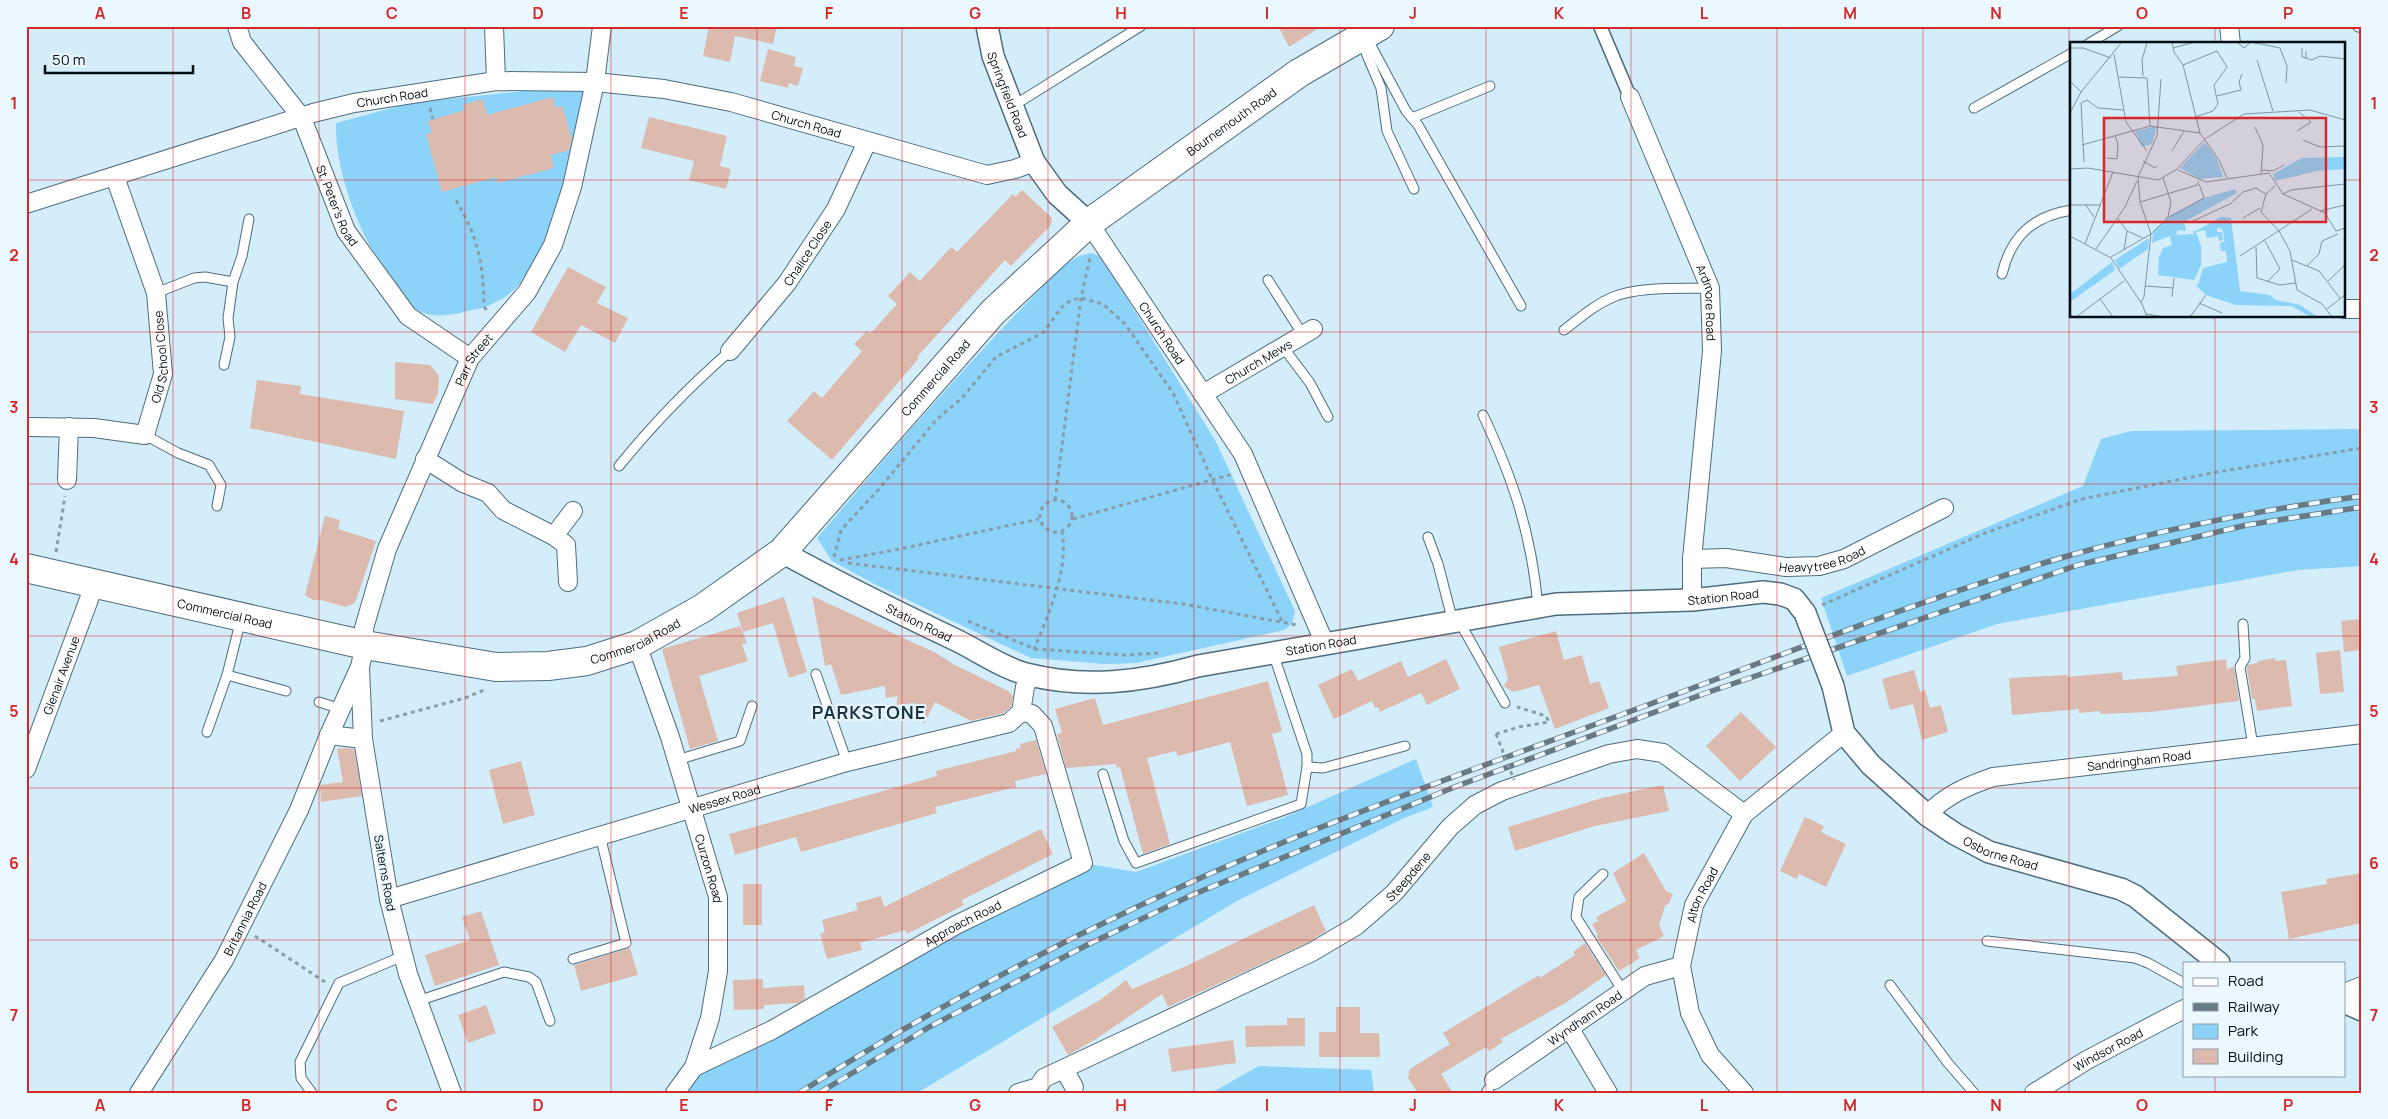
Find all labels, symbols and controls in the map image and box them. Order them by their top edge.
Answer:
text: A [95,2,106,24]
text: B [241,2,251,24]
text: C [386,2,398,24]
text: D [532,2,544,24]
text: E [679,2,689,24]
text: F [825,2,834,24]
text: G [969,2,981,24]
text: H [1115,2,1127,24]
text: I [1265,2,1269,24]
text: J [1409,2,1417,24]
text: K [1554,2,1565,24]
text: L [1700,2,1709,24]
text: M [1843,2,1857,24]
text: N [1990,2,2002,24]
text: O [2136,2,2148,24]
text: P [2283,2,2293,24]
scale bar [45,42,192,74]
inset map [2070,42,2346,318]
text: 50 m [52,49,86,70]
street label: Springfield Road [984,50,1032,140]
street label: Church Road [355,83,429,111]
street label: Bournemouth Road [1183,83,1280,159]
text: 1 [10,92,18,114]
text: 1 [2370,92,2378,114]
street label: Church Road [770,105,843,142]
street label: St. Peter's Road [313,162,363,249]
street label: Chalice Close [779,217,835,289]
text: 2 [9,244,19,266]
text: 2 [2369,244,2379,266]
street label: Ardmore Road [1692,261,1720,341]
street label: Church Road [1135,298,1189,367]
street label: Old School Close [146,310,172,405]
street label: Parr Street [450,329,496,388]
street label: Church Mews [1221,335,1295,388]
street label: Commercial Road [897,336,974,420]
text: 3 [9,396,19,418]
text: 3 [2369,396,2379,418]
street label: Heavytree Road [1778,541,1868,576]
text: 4 [9,548,19,570]
text: 4 [2369,548,2379,570]
street label: Station Road [1687,584,1760,609]
street label: Commercial Road [176,594,274,632]
street label: Station Road [883,599,955,646]
street label: Commercial Road [588,614,683,668]
street label: Station Road [1284,630,1358,659]
street label: Glenair Avenue [38,634,83,717]
text: 5 [9,700,19,722]
district label: PARKSTONE [812,700,926,724]
text: 5 [2369,700,2379,722]
street label: Sandringham Road [2086,745,2192,774]
street label: Wessex Road [686,780,762,817]
street label: Osborne Road [1960,831,2040,874]
street label: Curzon Road [691,832,727,903]
street label: Salterns Road [370,834,400,912]
street label: Steepdene [1382,848,1434,905]
text: 6 [9,852,19,874]
text: 6 [2369,852,2379,874]
street label: Alton Road [1682,864,1722,924]
street label: Britannia Road [219,879,270,959]
street label: Approach Road [921,896,1004,950]
legend [2183,962,2346,1076]
text: Road [2228,970,2264,991]
street label: Wyndham Road [1544,986,1625,1049]
text: Railway [2228,996,2280,1017]
text: 7 [10,1004,18,1026]
text: 7 [2370,1004,2378,1026]
text: Park [2228,1020,2258,1041]
street label: Windsor Road [2070,1024,2146,1075]
text: Building [2228,1046,2283,1067]
text: A [95,1094,106,1116]
text: B [241,1094,251,1116]
text: C [386,1094,398,1116]
text: D [532,1094,544,1116]
text: E [679,1094,689,1116]
text: F [825,1094,834,1116]
text: G [969,1094,981,1116]
text: H [1115,1094,1127,1116]
text: I [1265,1094,1269,1116]
text: J [1409,1094,1417,1116]
text: K [1554,1094,1565,1116]
text: L [1700,1094,1709,1116]
text: M [1843,1094,1857,1116]
text: N [1990,1094,2002,1116]
text: O [2136,1094,2148,1116]
text: P [2283,1094,2293,1116]

